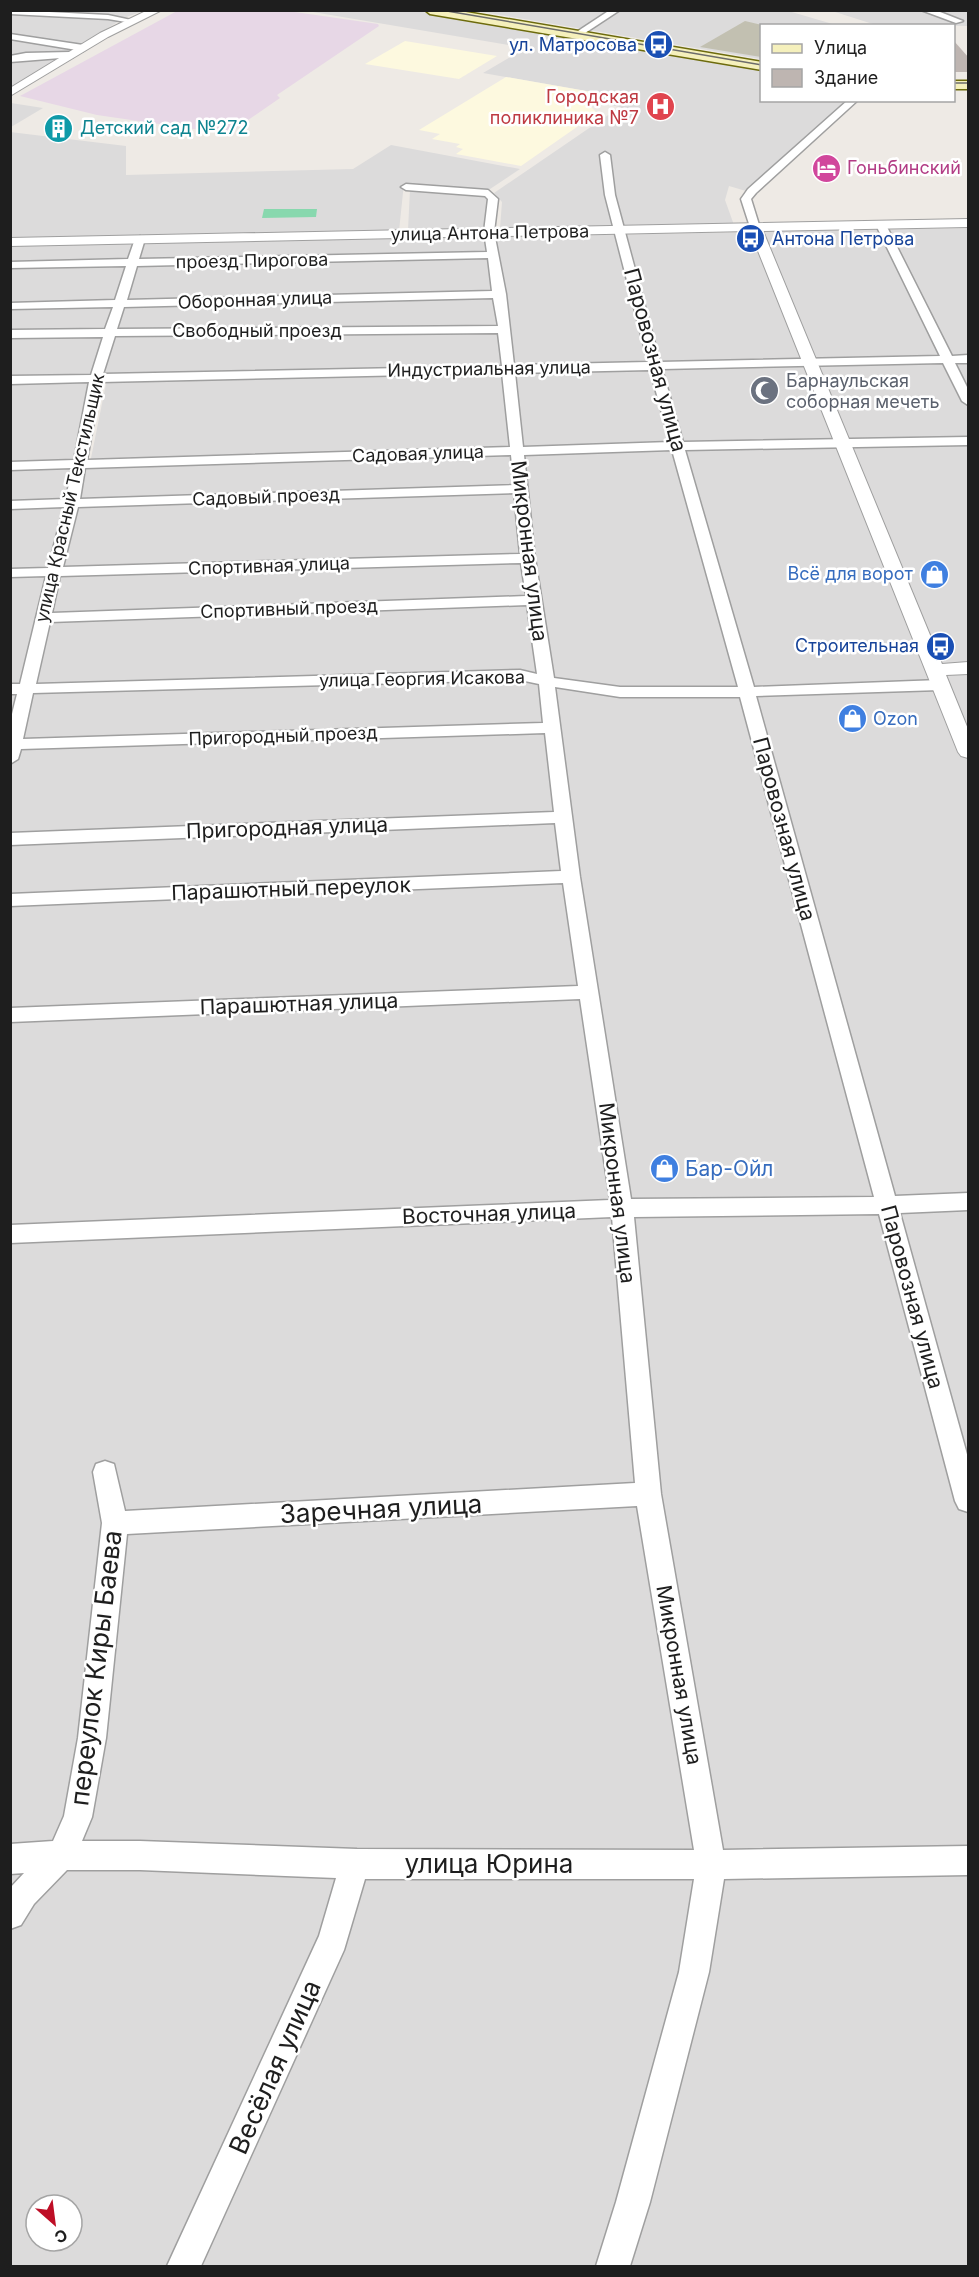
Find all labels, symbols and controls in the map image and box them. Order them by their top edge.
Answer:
legend [760,24,955,102]
bus stop icon: ул. Матросова [642,29,674,61]
place label: ул. Матросова [509,34,637,55]
text: Улица [814,37,867,58]
text: Здание [814,67,878,88]
place label: Городская поликлиника №7 [490,86,639,128]
hospital icon: Городская поликлиника №7 [644,91,676,123]
building icon: Детский сад №272 [43,112,75,144]
place label: Детский сад №272 [80,117,248,138]
hotel icon: Гоньбинский [810,152,842,184]
place label: Гоньбинский [847,157,961,178]
street label: улица Антона Петрова [391,220,589,245]
bus stop icon: Антона Петрова [735,223,767,255]
place label: Антона Петрова [772,228,914,249]
street label: проезд Пирогова [176,249,328,272]
street label: Паровозная улица [619,265,692,454]
street label: Оборонная улица [177,286,333,313]
street label: Свободный проезд [172,320,342,341]
street label: Индустриальная улица [387,356,591,381]
place label: Барнаульская соборная мечеть [786,370,939,412]
street label: улица Красный Текстильщик [31,371,108,624]
mosque icon: Барнаульская соборная мечеть [749,375,781,407]
street label: Садовая улица [352,441,484,466]
street label: Микронная улица [506,459,553,643]
street label: Садовый проезд [192,483,340,510]
street label: Спортивная улица [188,552,350,579]
shop icon: Всё для ворот [918,558,950,590]
place label: Всё для ворот [788,563,914,584]
street label: Спортивный проезд [200,595,378,622]
bus stop icon: Строительная [924,630,956,662]
place label: Строительная [795,635,919,656]
street label: улица Георгия Исакова [319,666,525,691]
shop icon: Ozon [836,703,868,735]
place label: Ozon [873,708,918,729]
street label: Пригородный проезд [188,722,378,749]
street label: Паровозная улица [748,734,821,923]
street label: Пригородная улица [185,811,389,844]
street label: Парашютный переулок [171,872,412,905]
street label: Парашютная улица [199,988,399,1019]
street label: Микронная улица [594,1101,641,1285]
shop icon: Бар-Ойл [648,1153,680,1185]
place label: Бар-Ойл [685,1156,773,1181]
street label: Восточная улица [402,1198,576,1229]
street label: Паровозная улица [876,1202,949,1391]
street label: Заречная улица [279,1488,483,1529]
street label: переулок Киры Баева [63,1528,128,1808]
street label: Микронная улица [651,1583,708,1767]
street label: улица Юрина [405,1848,573,1879]
street label: Весёлая улица [222,1975,327,2159]
north arrow [24,2193,84,2253]
text: С [51,2225,71,2248]

